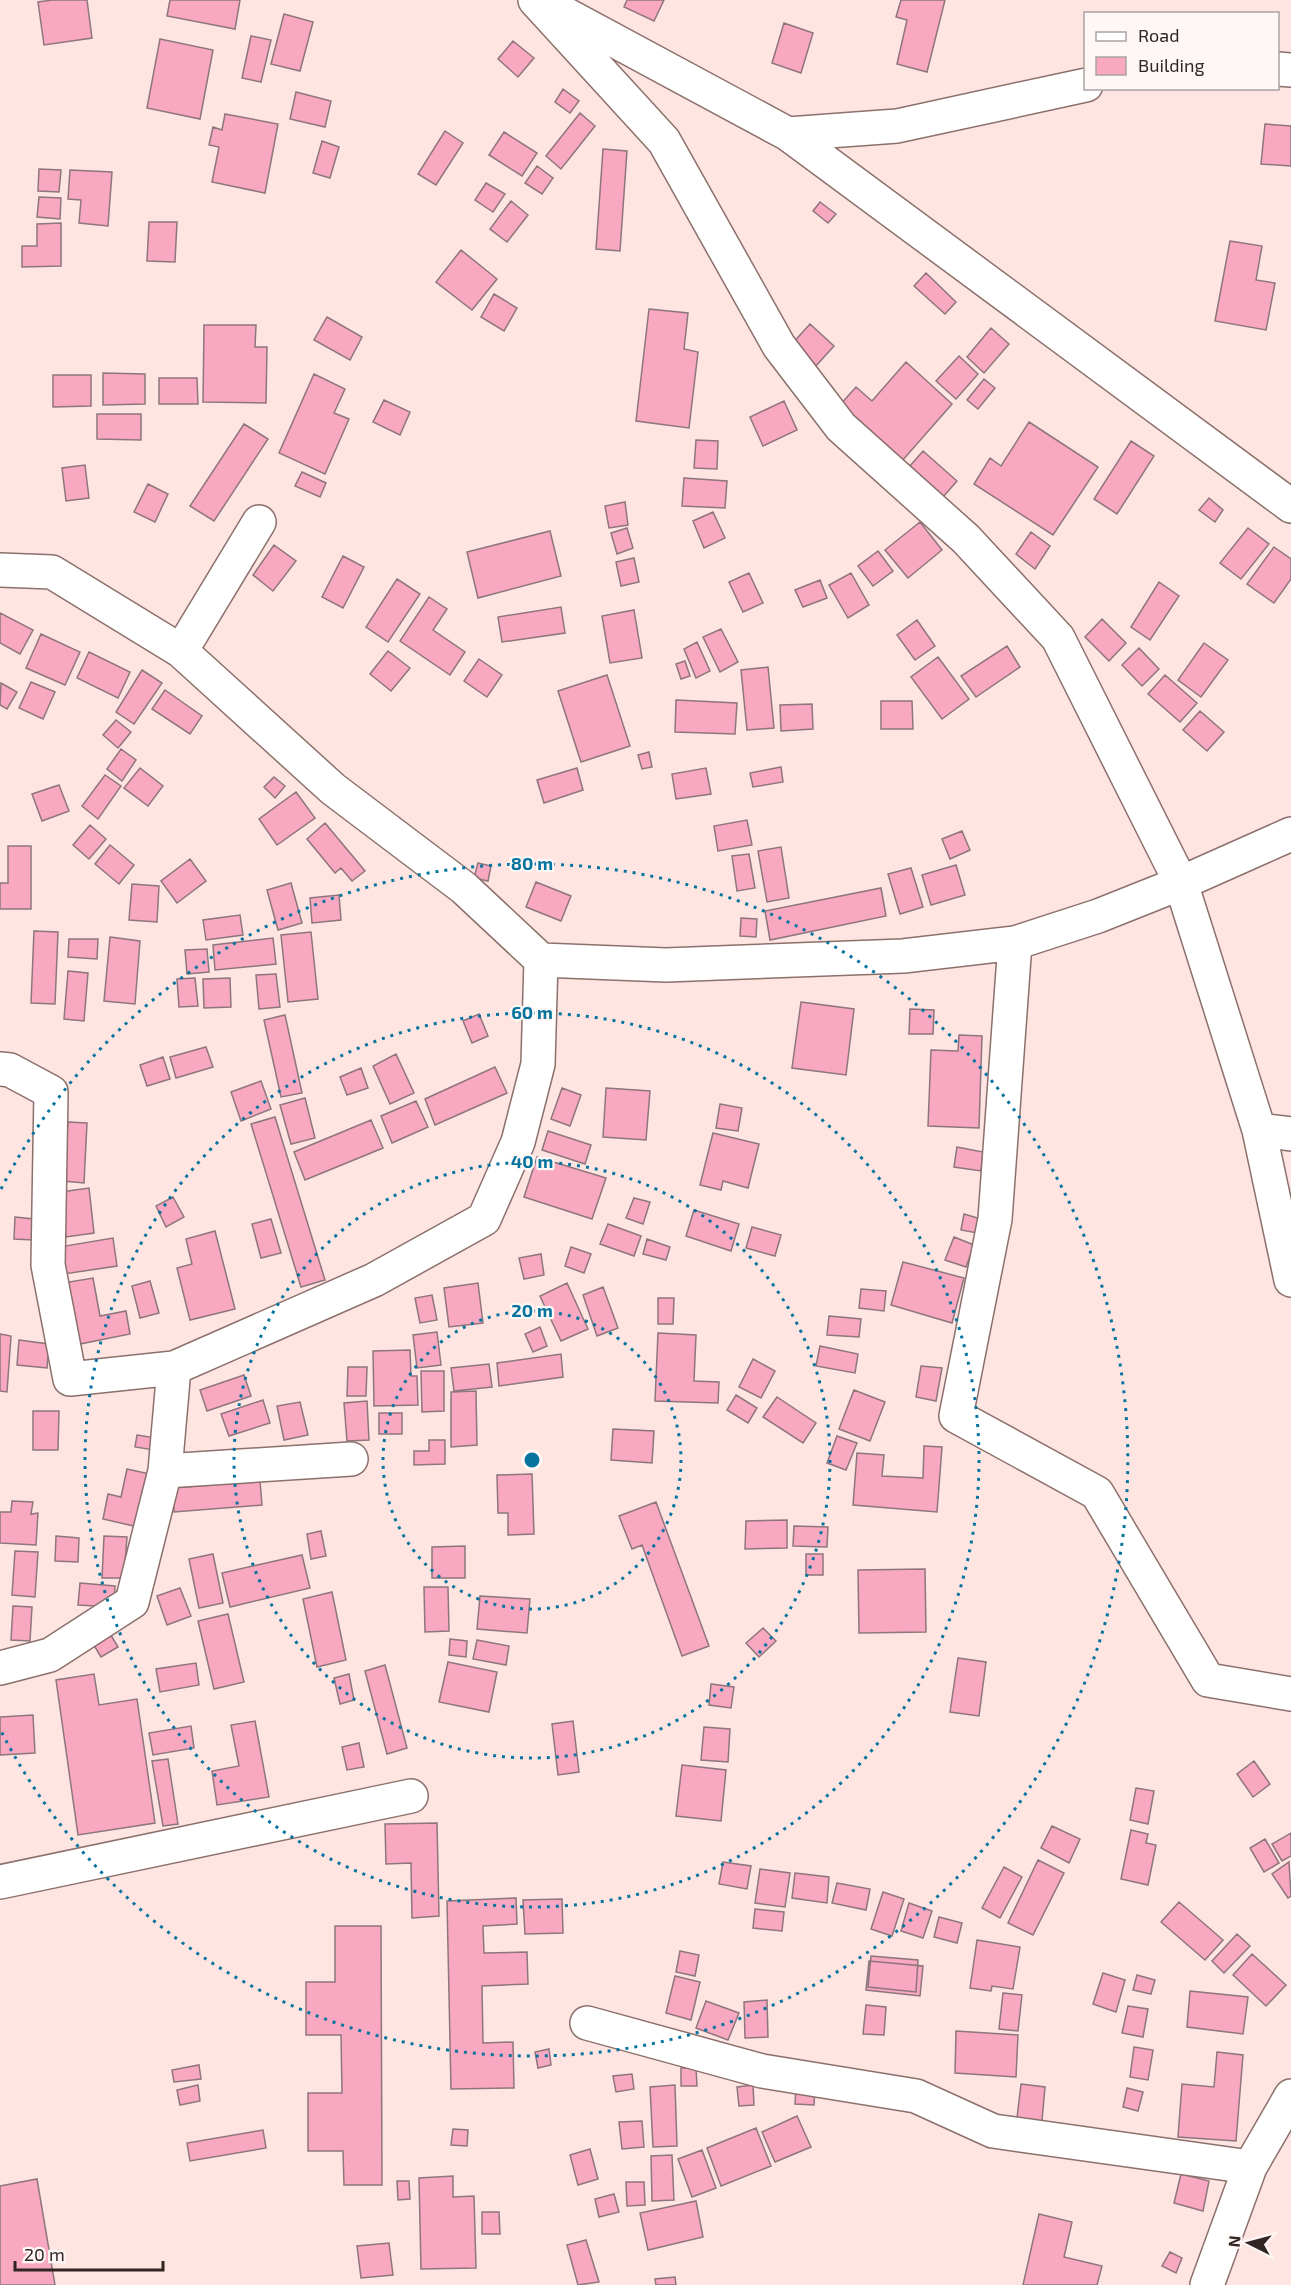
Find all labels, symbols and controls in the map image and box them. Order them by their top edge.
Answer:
legend [1084,12,1279,90]
text: Road [1138,24,1179,46]
text: Building [1138,54,1205,76]
text: 80 m [511,852,553,874]
text: 60 m [511,1001,553,1023]
text: 40 m [511,1150,553,1172]
text: 20 m [511,1299,553,1321]
centre of rings [522,1450,542,1470]
north arrow [1219,2213,1279,2273]
scale bar [15,2234,164,2272]
text: N [1224,2235,1244,2248]
text: 20 m [24,2243,65,2265]

